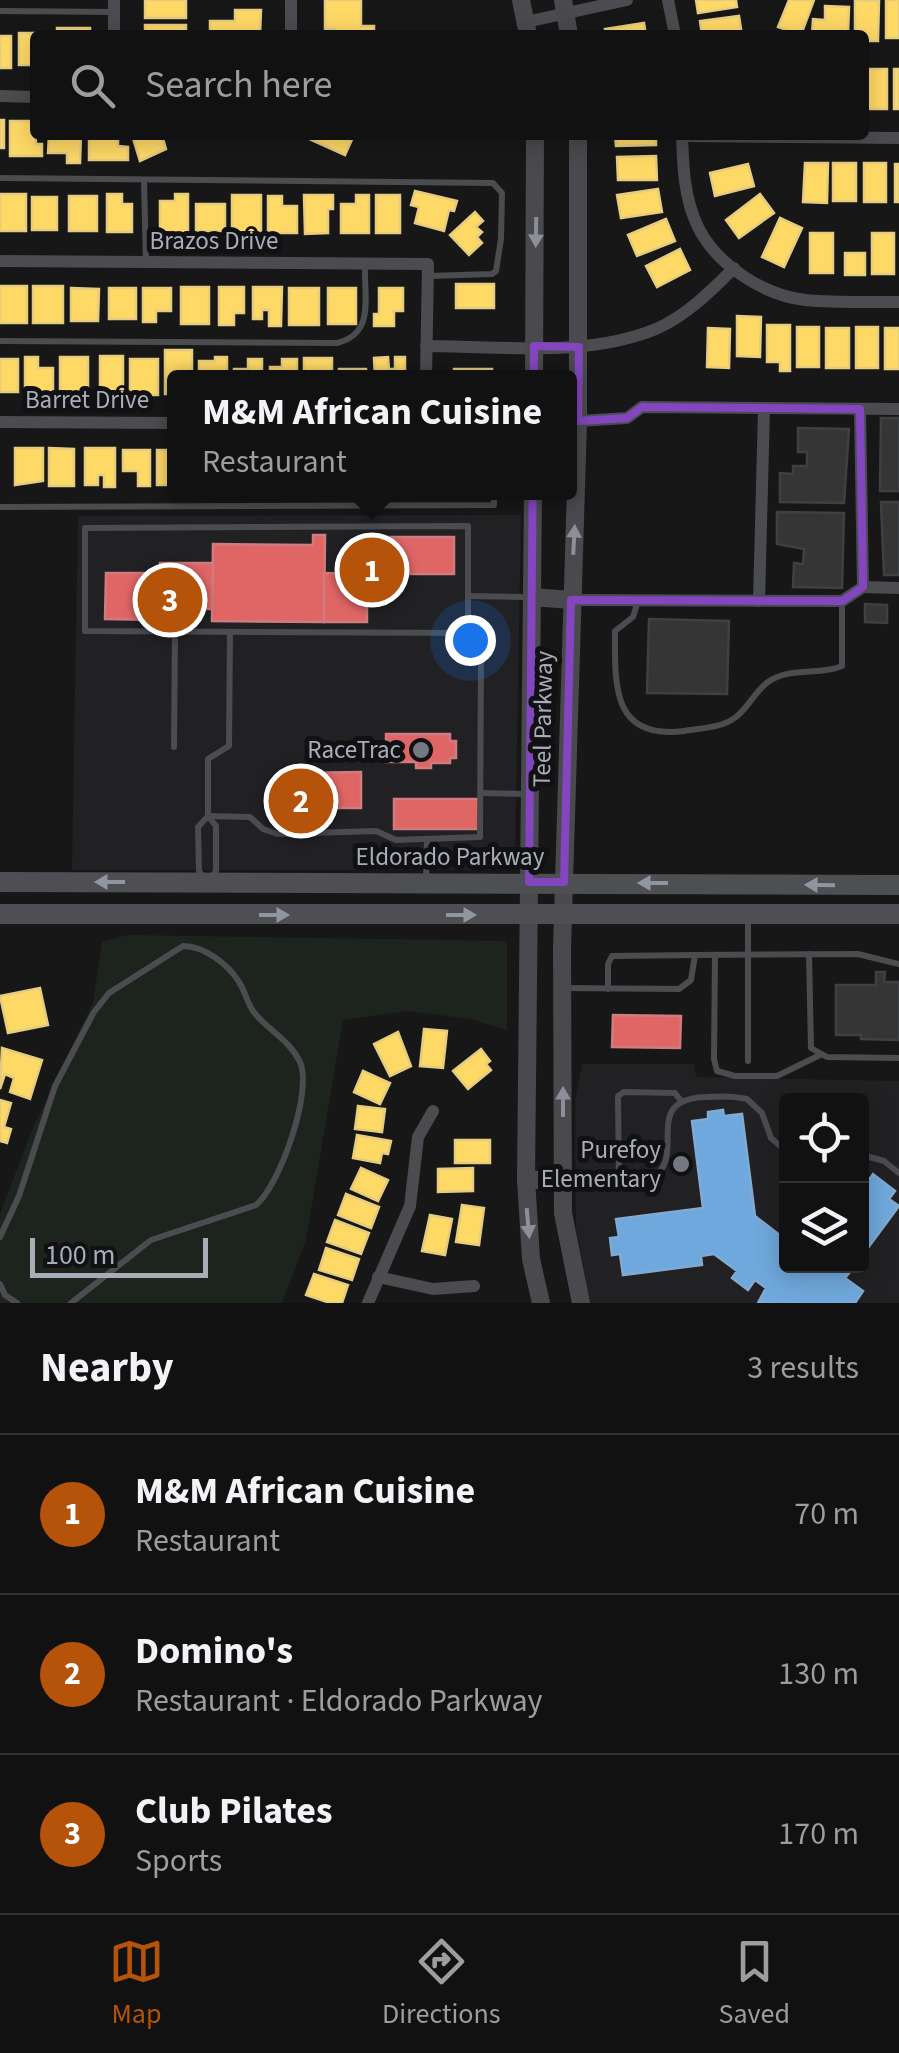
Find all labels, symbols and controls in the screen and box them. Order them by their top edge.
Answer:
search box [30,30,869,140]
icon: search [65,58,120,113]
text: Search here [145,58,332,112]
one-way arrow [528,217,544,249]
street label: Brazos Drive [150,223,278,259]
popup [167,370,577,500]
street label: Barret Drive [25,382,149,418]
text: M&M African Cuisine [202,385,542,439]
text: Restaurant [202,439,347,485]
one-way arrow [566,524,582,556]
pin: 1 [340,532,404,608]
pin: 3 [138,562,202,638]
your location [445,615,496,666]
street label: Teel Parkway [524,650,562,788]
place label: RaceTrac [307,732,401,768]
marker: RaceTrac [410,739,432,761]
pin: 2 [268,764,334,838]
street label: Eldorado Parkway [356,839,545,875]
one-way arrow [93,874,125,890]
one-way arrow [636,875,668,891]
one-way arrow [804,876,836,892]
one-way arrow [258,907,290,923]
one-way arrow [446,907,478,923]
one-way arrow [555,1086,571,1118]
map controls [779,1093,869,1273]
button: locate [779,1093,869,1183]
place label: Purefoy Elementary [541,1132,661,1197]
marker: Purefoy Elementary [670,1153,692,1175]
button: layers [779,1183,869,1273]
one-way arrow [521,1207,537,1239]
scale bar [30,1233,208,1278]
text: 100 m [45,1235,116,1275]
text: Nearby [40,1338,174,1398]
text: 3 results [747,1345,859,1391]
text: M&M African Cuisine [135,1464,475,1518]
text: 1 [64,1491,81,1537]
text: 70 m [794,1491,859,1537]
text: Restaurant [135,1518,280,1564]
text: Domino's [135,1624,293,1678]
text: 2 [64,1651,81,1697]
text: 130 m [778,1651,859,1697]
text: Restaurant · Eldorado Parkway [135,1678,542,1724]
text: Club Pilates [135,1784,333,1838]
text: 3 [64,1811,81,1857]
text: 170 m [778,1811,859,1857]
text: Sports [135,1838,222,1884]
tab: Map [109,1934,164,2034]
tab: Directions [382,1934,501,2034]
tab: Saved [719,1934,790,2034]

